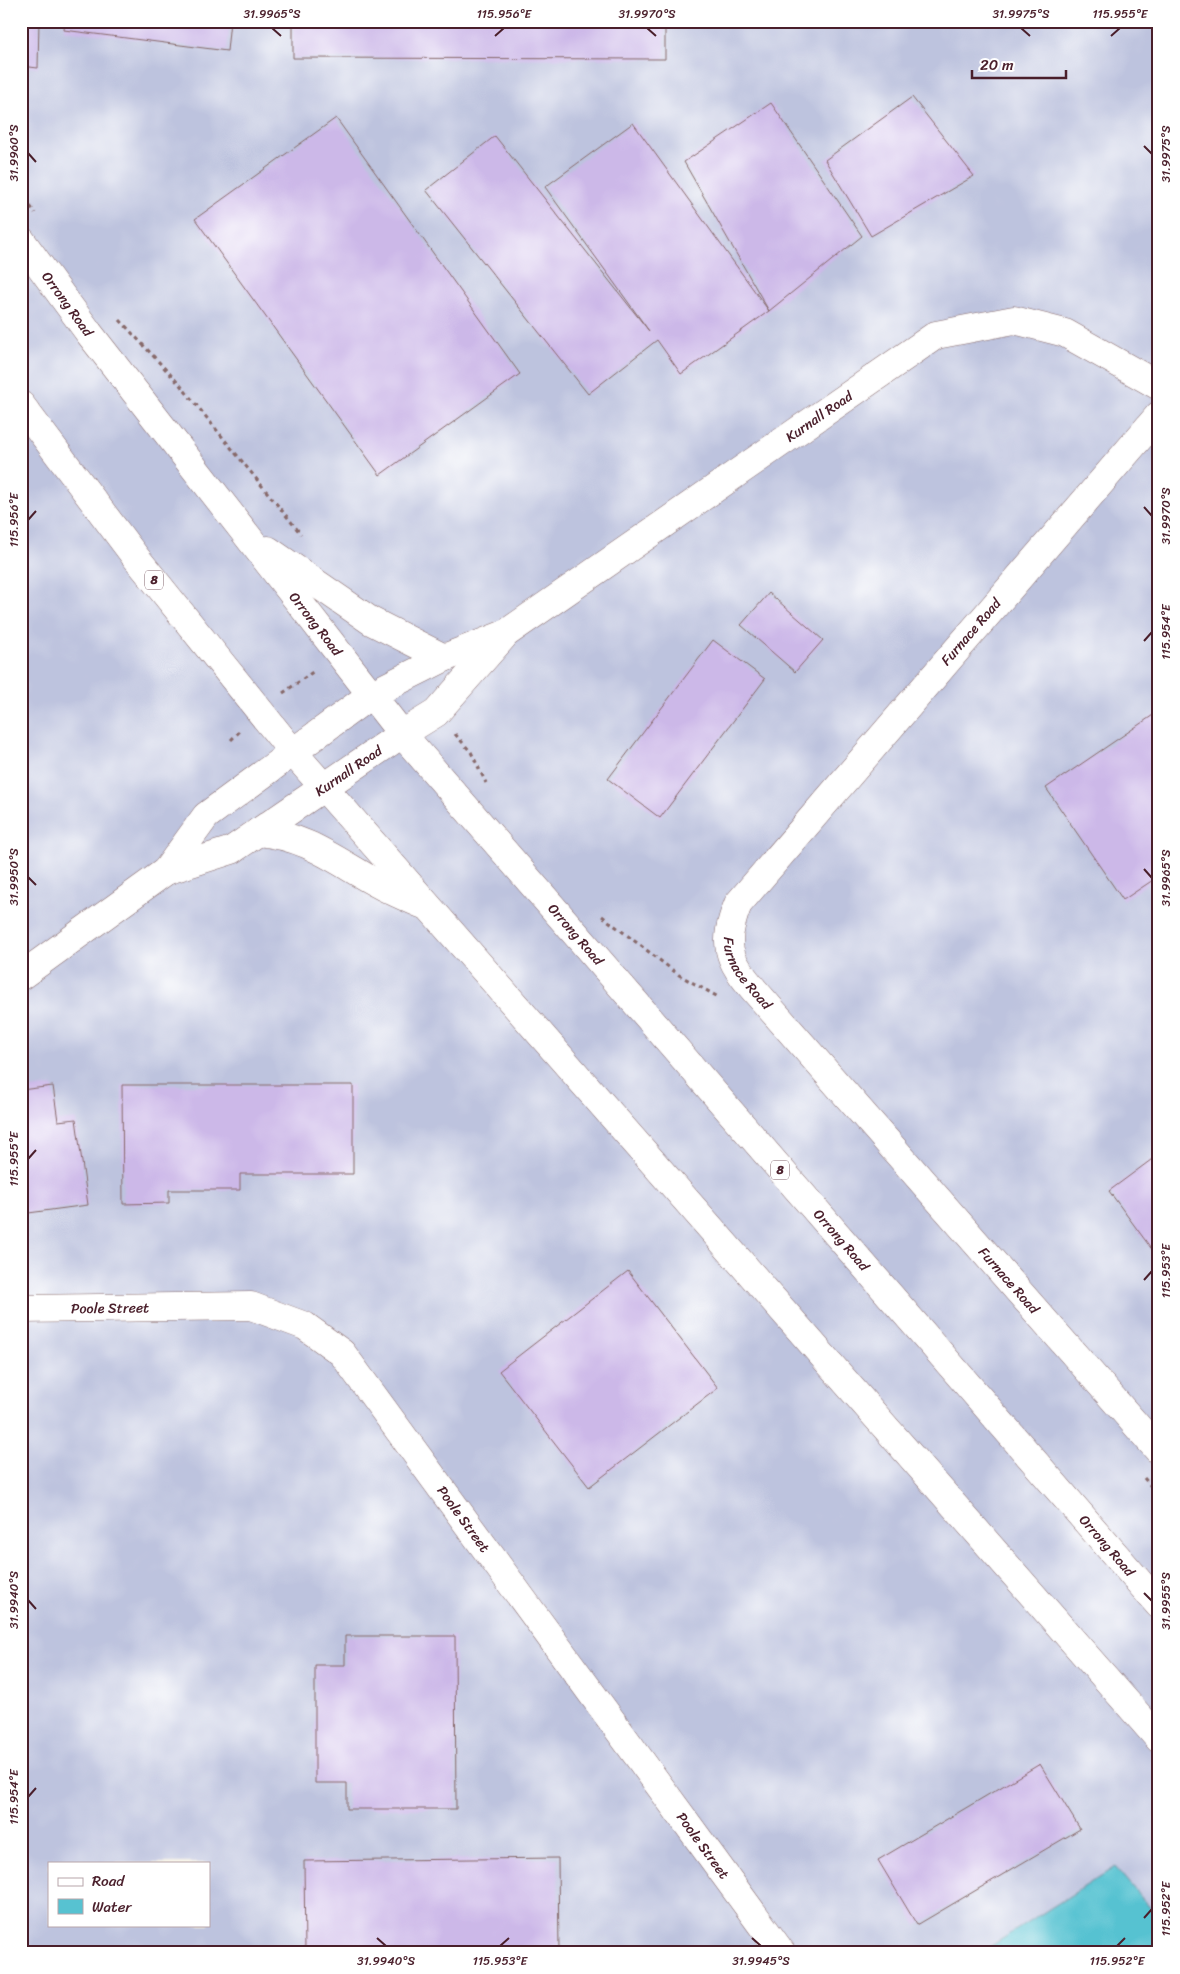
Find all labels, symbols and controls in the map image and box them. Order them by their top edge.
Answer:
text: 31.9965°S [244,3,301,25]
text: 115.956°E [477,3,533,25]
text: 31.9970°S [618,3,676,25]
text: 31.9975°S [993,3,1050,25]
text: 115.955°E [1092,3,1149,25]
scale bar [972,48,1066,80]
text: 20 m [980,52,1014,78]
text: 31.9960°S [3,124,25,182]
text: 31.9975°S [1155,125,1177,182]
street label: Orrong Road [35,266,101,343]
street label: Kurnall Road [780,383,859,449]
text: 31.9970°S [1155,487,1177,545]
text: 115.956°E [3,491,25,547]
road number: 8 [145,570,163,590]
street label: Orrong Road [283,586,350,663]
street label: Furnace Road [934,591,1009,671]
text: 115.954°E [1155,603,1177,660]
street label: Kurnall Road [309,737,389,803]
text: 31.9950°S [3,848,25,906]
text: 31.9965°S [1155,849,1177,906]
street label: Orrong Road [542,897,611,972]
street label: Furnace Road [716,937,779,1016]
text: 115.955°E [3,1130,25,1187]
road number: 8 [771,1160,789,1180]
street label: Orrong Road [807,1203,877,1278]
street label: Furnace Road [972,1241,1047,1321]
text: 115.953°E [1155,1242,1177,1298]
street label: Poole Street [71,1295,149,1321]
street label: Poole Street [430,1480,497,1558]
street label: Orrong Road [1073,1509,1143,1584]
text: 31.9940°S [3,1571,25,1629]
text: 31.9955°S [1155,1572,1177,1630]
text: 115.954°E [3,1768,25,1825]
street label: Poole Street [670,1806,736,1884]
legend [48,1862,210,1926]
text: Road [92,1868,125,1894]
text: 115.952°E [1155,1880,1177,1936]
text: Water [92,1894,132,1920]
text: 31.9940°S [357,1950,415,1972]
text: 115.953°E [473,1950,529,1972]
text: 31.9945°S [732,1950,790,1972]
text: 115.952°E [1090,1950,1146,1972]

